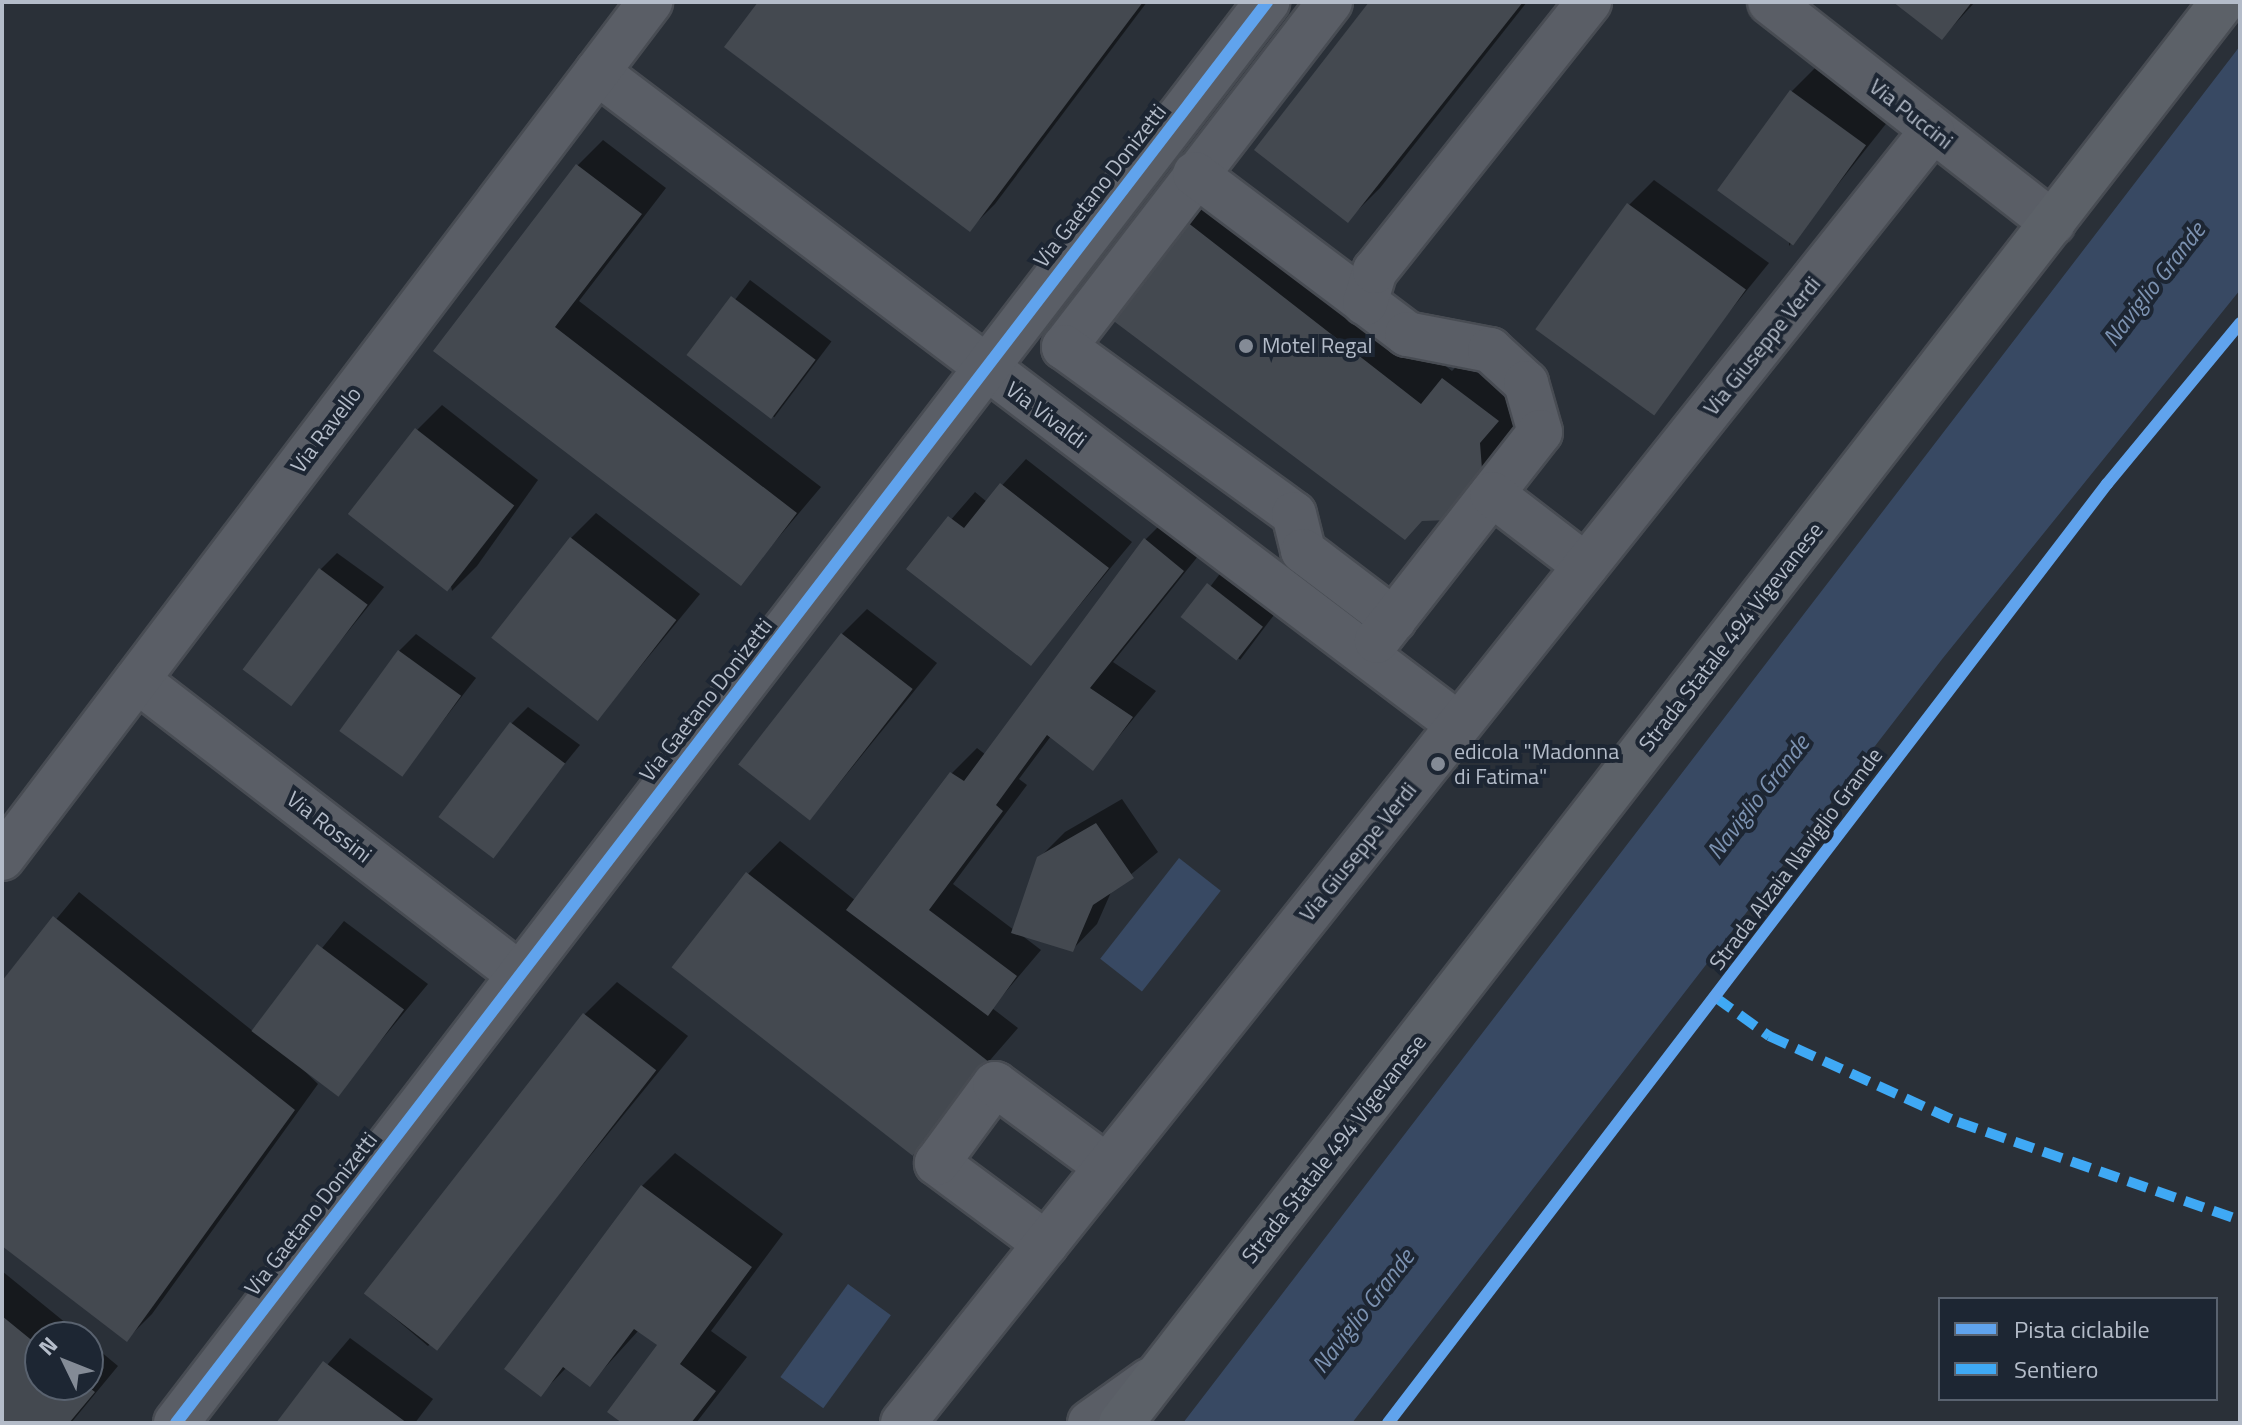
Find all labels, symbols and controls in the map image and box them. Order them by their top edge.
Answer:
street label: Via Puccini [1864,73,1958,155]
street label: Via Gaetano Donizetti [1028,99,1172,273]
water label: Naviglio Grande [2097,216,2211,352]
street label: Via Giuseppe Verdi [1698,271,1826,421]
place label: Motel Regal [1262,333,1373,359]
marker: Motel Regal [1237,337,1255,355]
street label: Via Vivaldi [1000,376,1092,454]
street label: Via Ravello [285,382,367,478]
street label: Strada Statale 494 Vigevanese [1633,517,1829,757]
street label: Via Gaetano Donizetti [634,613,778,787]
water label: Naviglio Grande [1701,729,1815,865]
place label: edicola "Madonna di Fatima" [1454,738,1619,790]
street label: Strada Alzaia Naviglio Grande [1704,743,1888,975]
marker: edicola "Madonna di Fatima" [1429,755,1447,773]
street label: Via Giuseppe Verdi [1294,777,1422,927]
street label: Via Rossini [281,786,377,868]
street label: Strada Statale 494 Vigevanese [1236,1029,1432,1269]
street label: Via Gaetano Donizetti [239,1127,383,1301]
water label: Naviglio Grande [1306,1243,1420,1379]
legend [1938,1297,2218,1401]
text: Pista ciclabile [2014,1311,2150,1347]
north arrow [24,1321,104,1401]
text: N [30,1329,66,1363]
text: Sentiero [2014,1351,2098,1387]

